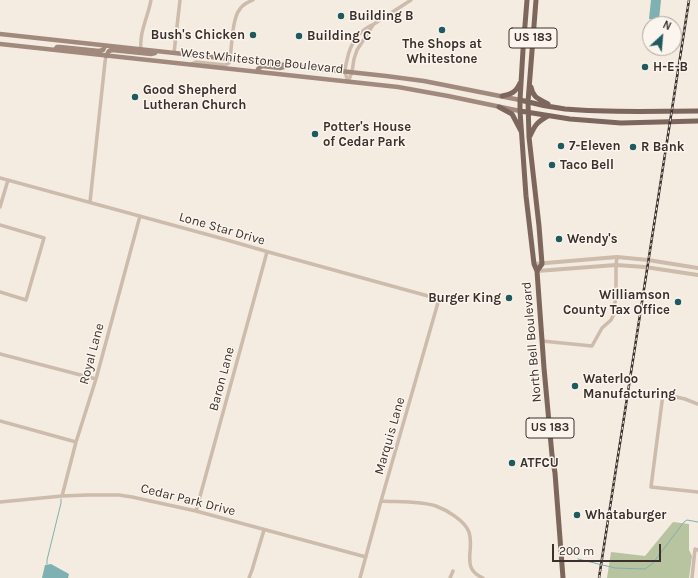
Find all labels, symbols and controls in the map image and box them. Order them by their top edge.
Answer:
place label: Building B [349,8,413,24]
marker: Building B [336,11,346,21]
north arrow [642,16,682,56]
text: N [661,18,673,33]
marker: The Shops at Whitestone [437,25,447,35]
place label: Bush's Chicken [151,27,245,43]
place label: Building C [307,28,371,44]
road number: US 183 [509,28,557,48]
marker: Bush's Chicken [248,30,258,40]
marker: Building C [294,31,304,41]
place label: The Shops at Whitestone [402,36,482,67]
street label: West Whitestone Boulevard [180,45,344,77]
place label: H-E-B [653,59,688,75]
marker: H-E-B [640,62,650,72]
place label: Good Shepherd Lutheran Church [143,82,246,113]
marker: Good Shepherd Lutheran Church [130,92,140,102]
place label: Potter's House of Cedar Park [323,119,411,150]
marker: Potter's House of Cedar Park [310,129,320,139]
place label: 7-Eleven [569,138,621,154]
place label: R Bank [641,139,684,155]
marker: 7-Eleven [556,141,566,151]
marker: R Bank [628,142,638,152]
place label: Taco Bell [560,157,614,173]
marker: Taco Bell [547,160,557,170]
street label: Lone Star Drive [177,209,267,249]
place label: Wendy's [567,231,617,247]
marker: Wendy's [554,234,564,244]
street label: North Bell Boulevard [519,281,545,403]
place label: Williamson County Tax Office [563,287,670,318]
place label: Burger King [428,290,501,306]
marker: Burger King [504,293,514,303]
marker: Williamson County Tax Office [673,297,683,307]
street label: Royal Lane [76,322,108,386]
street label: Baron Lane [206,345,238,413]
place label: Waterloo Manufacturing [583,371,676,402]
marker: Waterloo Manufacturing [570,381,580,391]
street label: Marquis Lane [371,395,409,477]
road number: US 183 [526,418,574,438]
place label: ATFCU [520,455,559,471]
marker: ATFCU [507,458,517,468]
street label: Cedar Park Drive [139,481,237,519]
place label: Whataburger [585,507,666,523]
marker: Whataburger [572,510,582,520]
scale bar [554,536,663,562]
text: 200 m [559,544,594,558]

